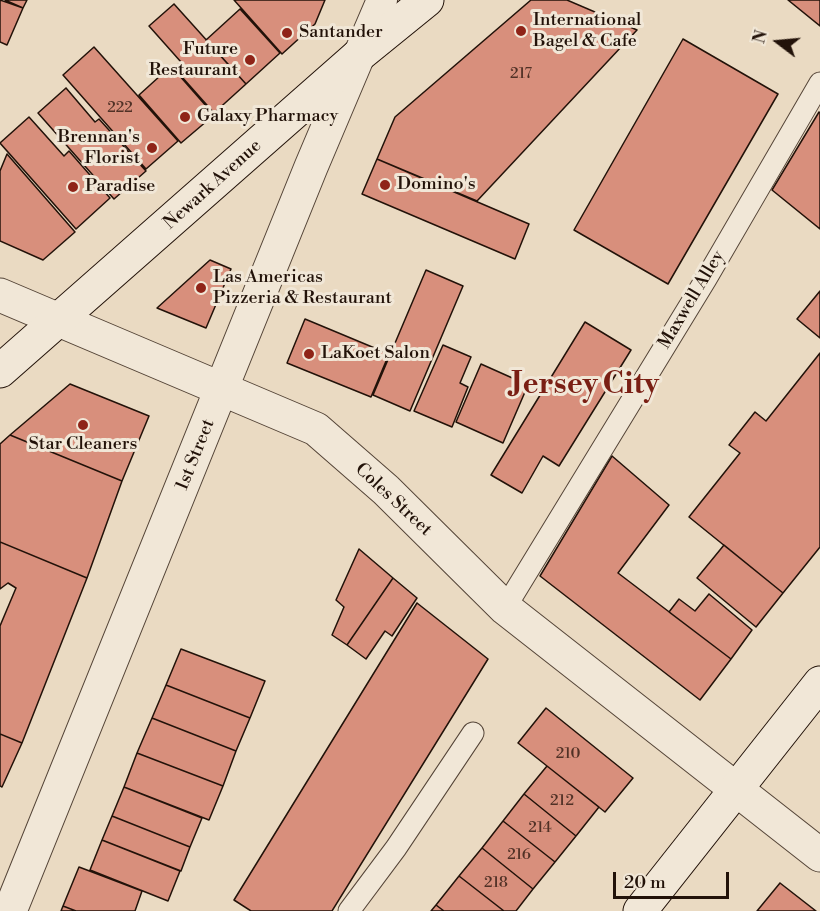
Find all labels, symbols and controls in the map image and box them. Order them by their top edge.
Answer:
place label: International Bagel & Cafe [533,10,641,52]
north arrow [748,12,808,72]
place label: Santander [299,22,383,44]
marker: International Bagel & Cafe [514,24,528,38]
marker: Santander [280,26,294,40]
text: N [749,28,772,46]
place label: Future Restaurant [149,39,238,82]
marker: Future Restaurant [243,53,257,67]
house number: 217 [510,65,532,83]
house number: 222 [107,99,133,117]
place label: Galaxy Pharmacy [197,106,338,128]
marker: Galaxy Pharmacy [178,110,192,124]
place label: Brennan's Florist [57,127,140,170]
street label: Newark Avenue [160,136,266,234]
marker: Brennan's Florist [145,141,159,155]
place label: Domino's [397,174,476,196]
place label: Paradise [85,176,155,198]
marker: Domino's [378,178,392,192]
marker: Paradise [66,180,80,194]
street label: Maxwell Alley [654,247,730,353]
place label: Las Americas Pizzeria & Restaurant [213,267,392,310]
marker: Las Americas Pizzeria & Restaurant [194,281,208,295]
place label: LaKoet Salon [321,343,430,365]
marker: LaKoet Salon [302,347,316,361]
district label: Jersey City [511,368,659,404]
street label: 1st Street [172,416,220,494]
marker: Star Cleaners [76,418,90,432]
place label: Star Cleaners [29,434,137,456]
street label: Coles Street [350,459,436,541]
house number: 210 [556,745,580,763]
house number: 212 [550,792,574,810]
house number: 214 [528,819,552,837]
house number: 216 [507,846,531,864]
scale bar [616,860,732,898]
text: 20 m [624,871,666,894]
house number: 218 [484,874,508,892]

